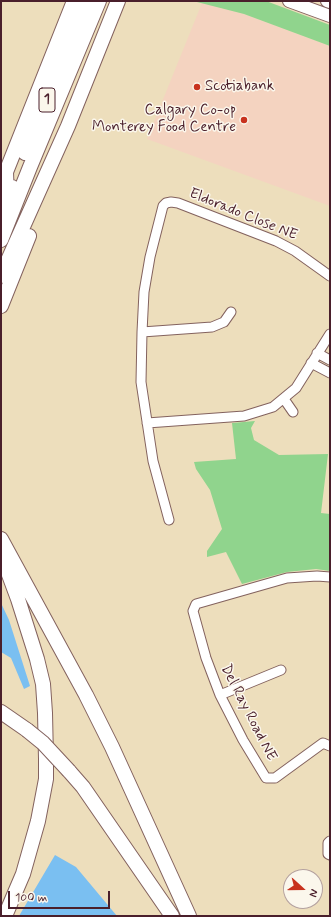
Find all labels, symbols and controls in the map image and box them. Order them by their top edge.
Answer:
place label: Scotiabank [205,78,274,96]
marker: Scotiabank [192,82,202,92]
road number: 1 [39,88,55,112]
place label: Calgary Co-op Monterey Food Centre [92,102,236,137]
marker: Calgary Co-op Monterey Food Centre [239,115,249,125]
street label: Eldorado Close NE [186,185,300,245]
street label: Del Ray Road NE [216,662,280,764]
north arrow [283,869,323,909]
scale bar [10,883,112,909]
text: N [305,887,321,899]
text: 100 m [15,890,47,906]

